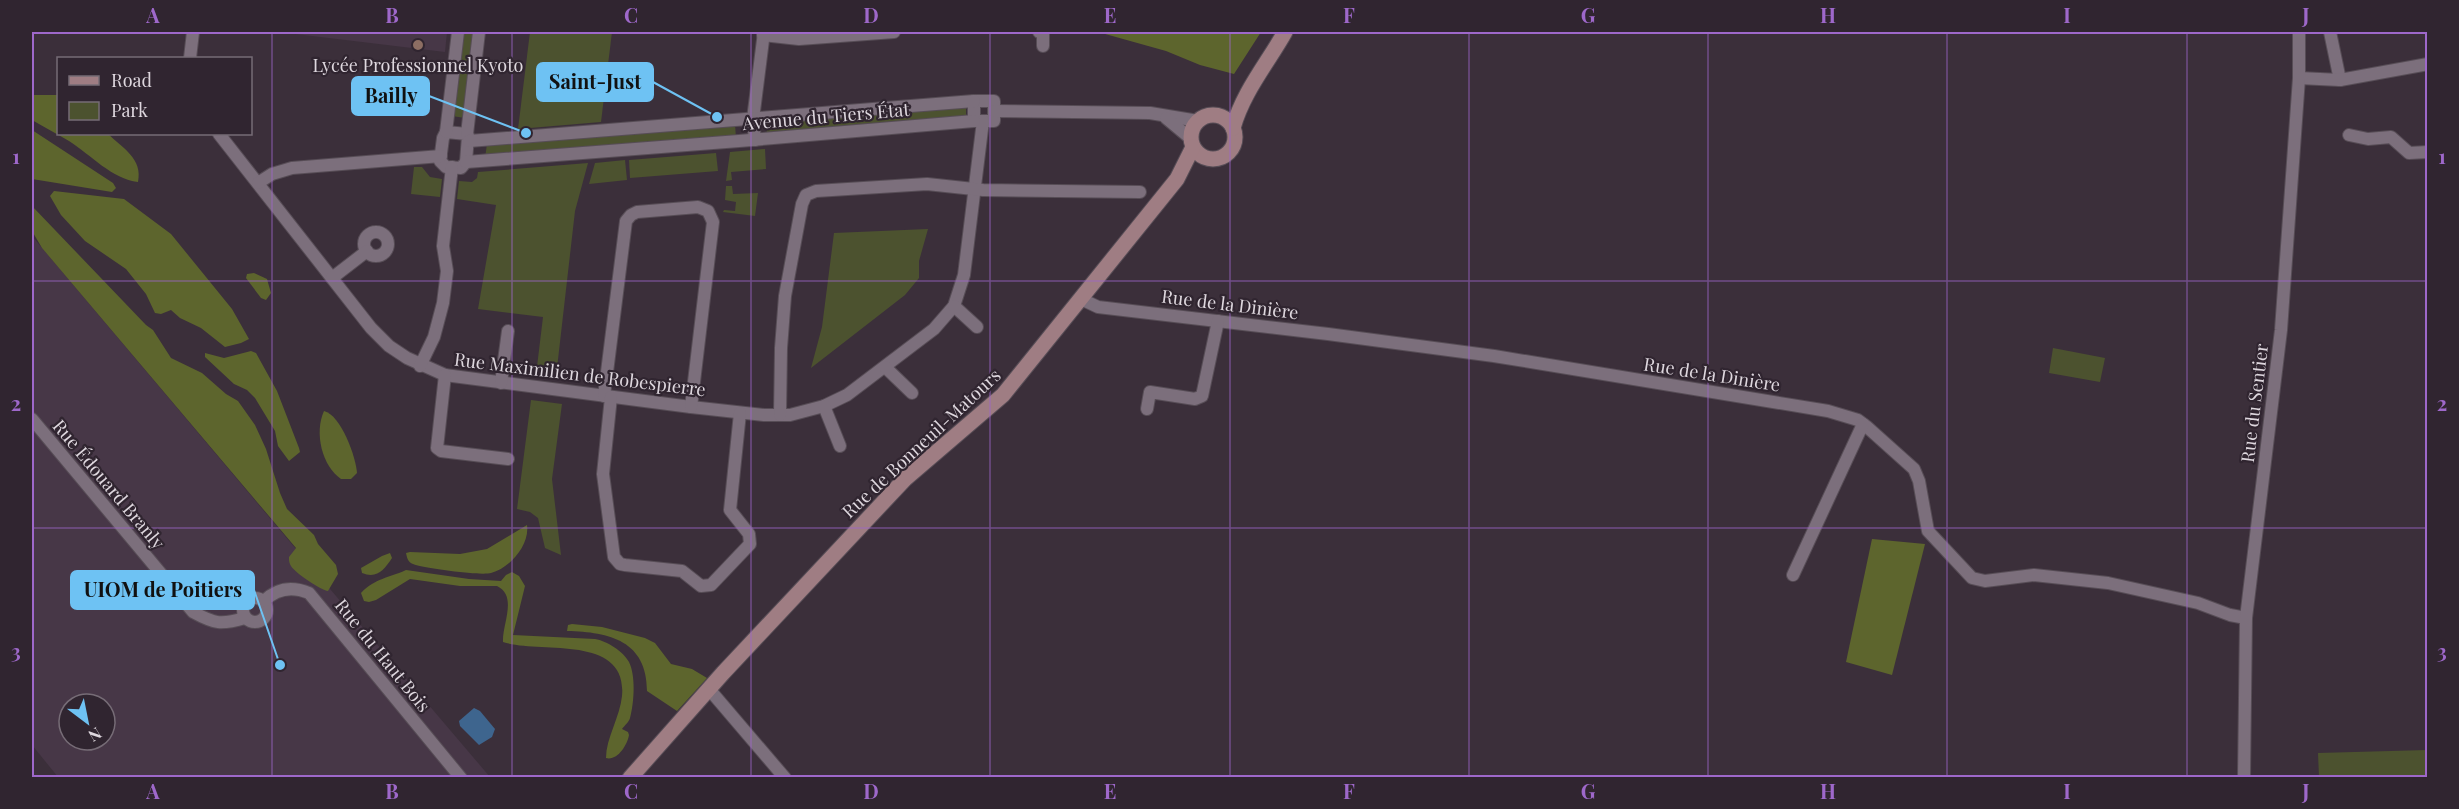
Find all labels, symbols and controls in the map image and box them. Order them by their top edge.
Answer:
text: A [145,1,160,28]
text: B [385,1,399,28]
text: C [624,1,638,28]
text: D [863,1,879,28]
text: E [1104,1,1116,28]
text: F [1343,1,1355,28]
text: G [1581,1,1596,28]
text: H [1820,1,1836,28]
text: I [2063,1,2071,28]
text: J [2301,1,2310,28]
marker: Lycée Professionnel Kyoto [411,38,425,52]
place label: Lycée Professionnel Kyoto [313,53,524,77]
legend [57,57,252,135]
callout: Saint-Just [537,63,653,101]
text: Saint-Just [549,67,642,94]
text: Road [111,68,152,92]
callout: Bailly [352,77,429,115]
text: Bailly [364,81,418,108]
street label: Avenue du Tiers État [740,97,911,135]
text: Park [111,98,148,122]
text: 1 [12,142,20,169]
text: 1 [2438,142,2446,169]
street label: Rue de la Dinière [1160,284,1300,324]
street label: Rue du Sentier [2235,342,2273,464]
street label: Rue Maximilien de Robespierre [453,347,707,401]
street label: Rue de la Dinière [1642,351,1782,397]
street label: Rue de Bonneuil-Matours [837,363,1005,523]
text: 2 [11,389,21,416]
text: 2 [2437,389,2447,416]
street label: Rue Édouard Branly [48,414,170,554]
callout: UIOM de Poitiers [71,571,254,609]
text: UIOM de Poitiers [84,575,242,602]
street label: Rue du Haut Bois [330,593,436,717]
text: 3 [11,637,21,664]
text: 3 [2437,637,2447,664]
north arrow [57,692,117,752]
text: N [84,723,106,747]
text: A [145,777,160,804]
text: B [385,777,399,804]
text: C [624,777,638,804]
text: D [863,777,879,804]
text: E [1104,777,1116,804]
text: F [1343,777,1355,804]
text: G [1581,777,1596,804]
text: H [1820,777,1836,804]
text: I [2063,777,2071,804]
text: J [2301,777,2310,804]

